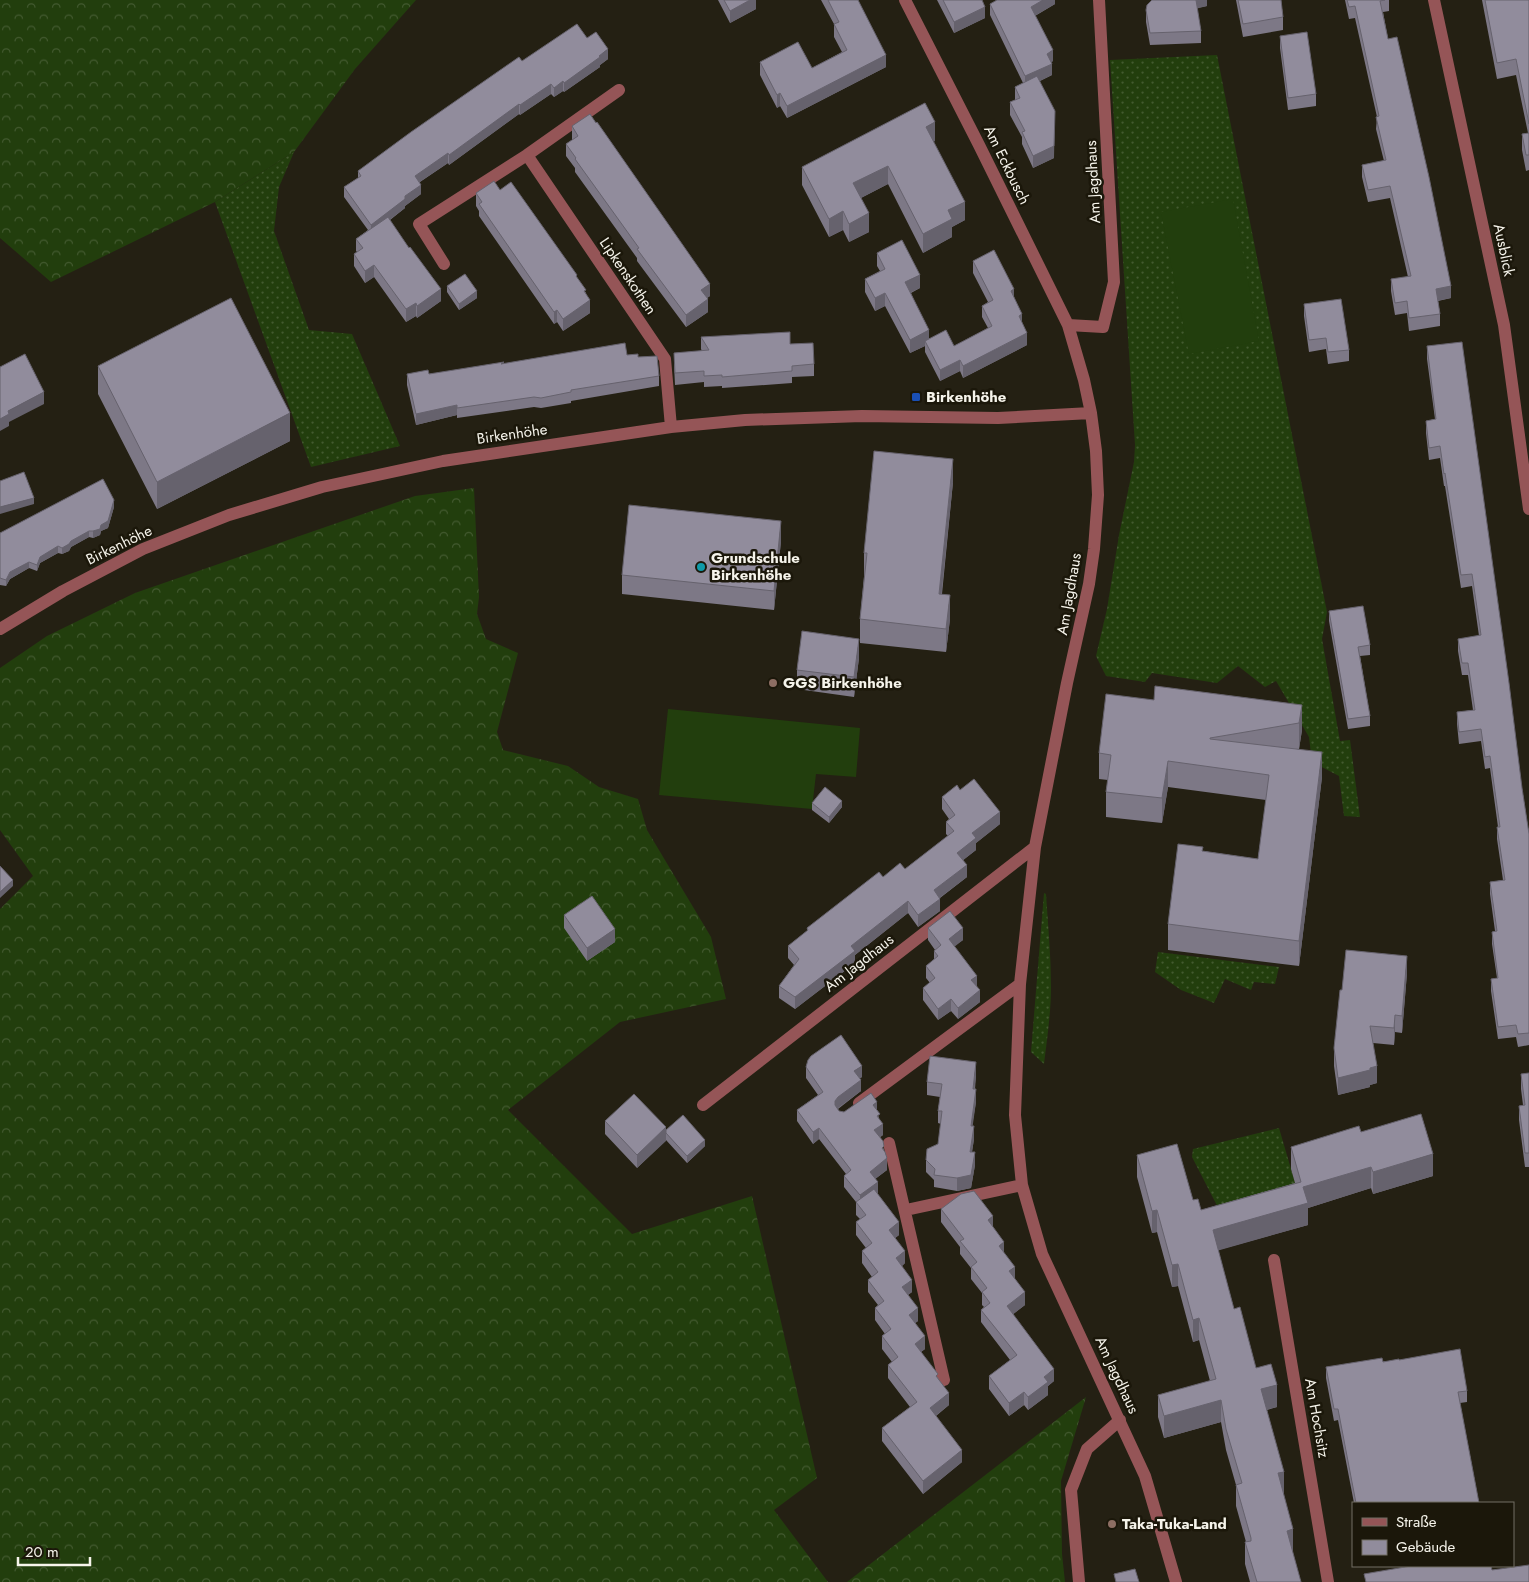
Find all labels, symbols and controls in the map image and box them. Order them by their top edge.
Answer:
street label: Am Eckbusch [978,122,1036,208]
street label: Am Jagdhaus [1080,140,1106,224]
street label: Ausblick [1488,222,1520,279]
street label: Lipkenskothen [594,233,662,319]
place label: Birkenhöhe [926,386,1007,408]
marker: Birkenhöhe [910,391,922,403]
street label: Birkenhöhe [475,418,549,450]
street label: Birkenhöhe [82,519,156,570]
place label: Grundschule Birkenhöhe [711,547,800,586]
street label: Am Jagdhaus [1051,551,1087,637]
marker: Grundschule Birkenhöhe [695,561,707,573]
place label: GGS Birkenhöhe [783,672,902,694]
marker: GGS Birkenhöhe [767,677,779,689]
street label: Am Jagdhaus [820,929,898,997]
street label: Am Jagdhaus [1089,1333,1145,1417]
street label: Am Hochsitz [1299,1376,1335,1460]
legend [1352,1502,1514,1567]
text: Straße [1396,1511,1437,1533]
place label: Taka-Tuka-Land [1122,1513,1227,1535]
marker: Taka-Tuka-Land [1106,1518,1118,1530]
scale bar [18,1534,90,1566]
text: Gebäude [1396,1536,1456,1558]
text: 20 m [25,1541,59,1563]

